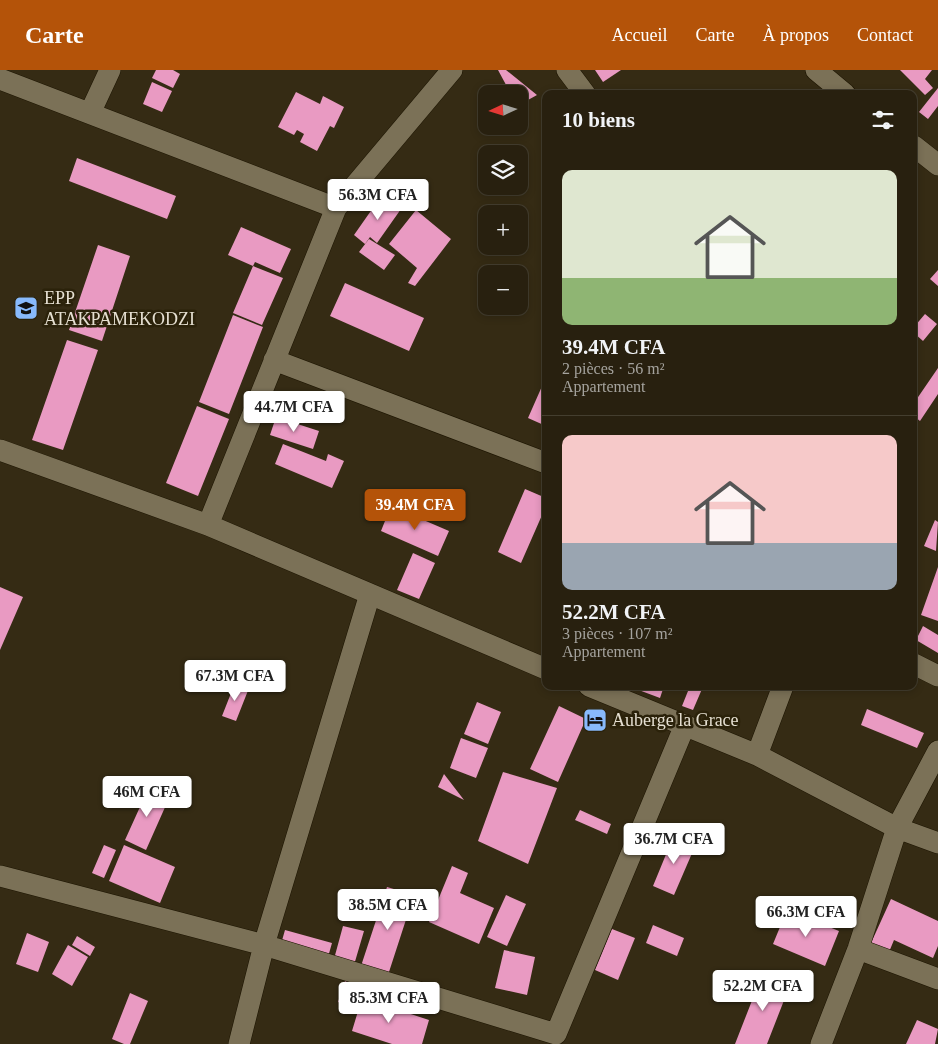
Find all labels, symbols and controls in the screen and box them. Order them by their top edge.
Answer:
text: Carte [25,22,84,48]
text: Accueil [612,25,668,45]
text: Carte [696,25,735,45]
text: À propos [763,25,829,45]
text: Contact [857,25,913,45]
north arrow [478,85,528,135]
map controls [478,85,528,315]
icon: filters [869,106,897,134]
text: 10 biens [562,108,635,132]
button: layers [478,145,528,195]
pin: 56.3M CFA [321,178,435,221]
text: 56.3M CFA [339,186,417,203]
icon: home [685,202,775,292]
button: + [478,205,528,255]
button: − [478,265,528,315]
place label: EPP ATAKPAMEKODZI [44,288,195,329]
school or university icon: EPP ATAKPAMEKODZI [13,295,39,321]
text: 39.4M CFA [562,335,665,359]
text: 2 pièces · 56 m² [562,360,665,377]
text: Appartement [562,378,646,395]
pin: 44.7M CFA [237,390,351,433]
text: 44.7M CFA [255,398,333,415]
icon: home [685,468,775,558]
pin: 39.4M CFA [358,488,472,531]
text: 39.4M CFA [376,496,454,513]
text: 52.2M CFA [562,600,665,624]
text: 3 pièces · 107 m² [562,625,673,642]
text: Appartement [562,643,646,660]
pin: 67.3M CFA [178,660,292,702]
text: 67.3M CFA [196,667,274,684]
hotel icon: Auberge la Grace [582,707,608,733]
place label: Auberge la Grace [612,710,739,730]
pin: 46M CFA [101,776,193,818]
text: 46M CFA [114,783,180,800]
pin: 36.7M CFA [617,822,731,865]
text: 36.7M CFA [635,830,713,847]
pin: 38.5M CFA [331,888,445,931]
text: 38.5M CFA [349,896,427,913]
pin: 66.3M CFA [749,896,863,938]
text: 66.3M CFA [767,903,845,920]
pin: 52.2M CFA [706,970,820,1012]
text: 52.2M CFA [724,977,802,994]
pin: 85.3M CFA [332,982,446,1024]
text: 85.3M CFA [350,989,428,1006]

